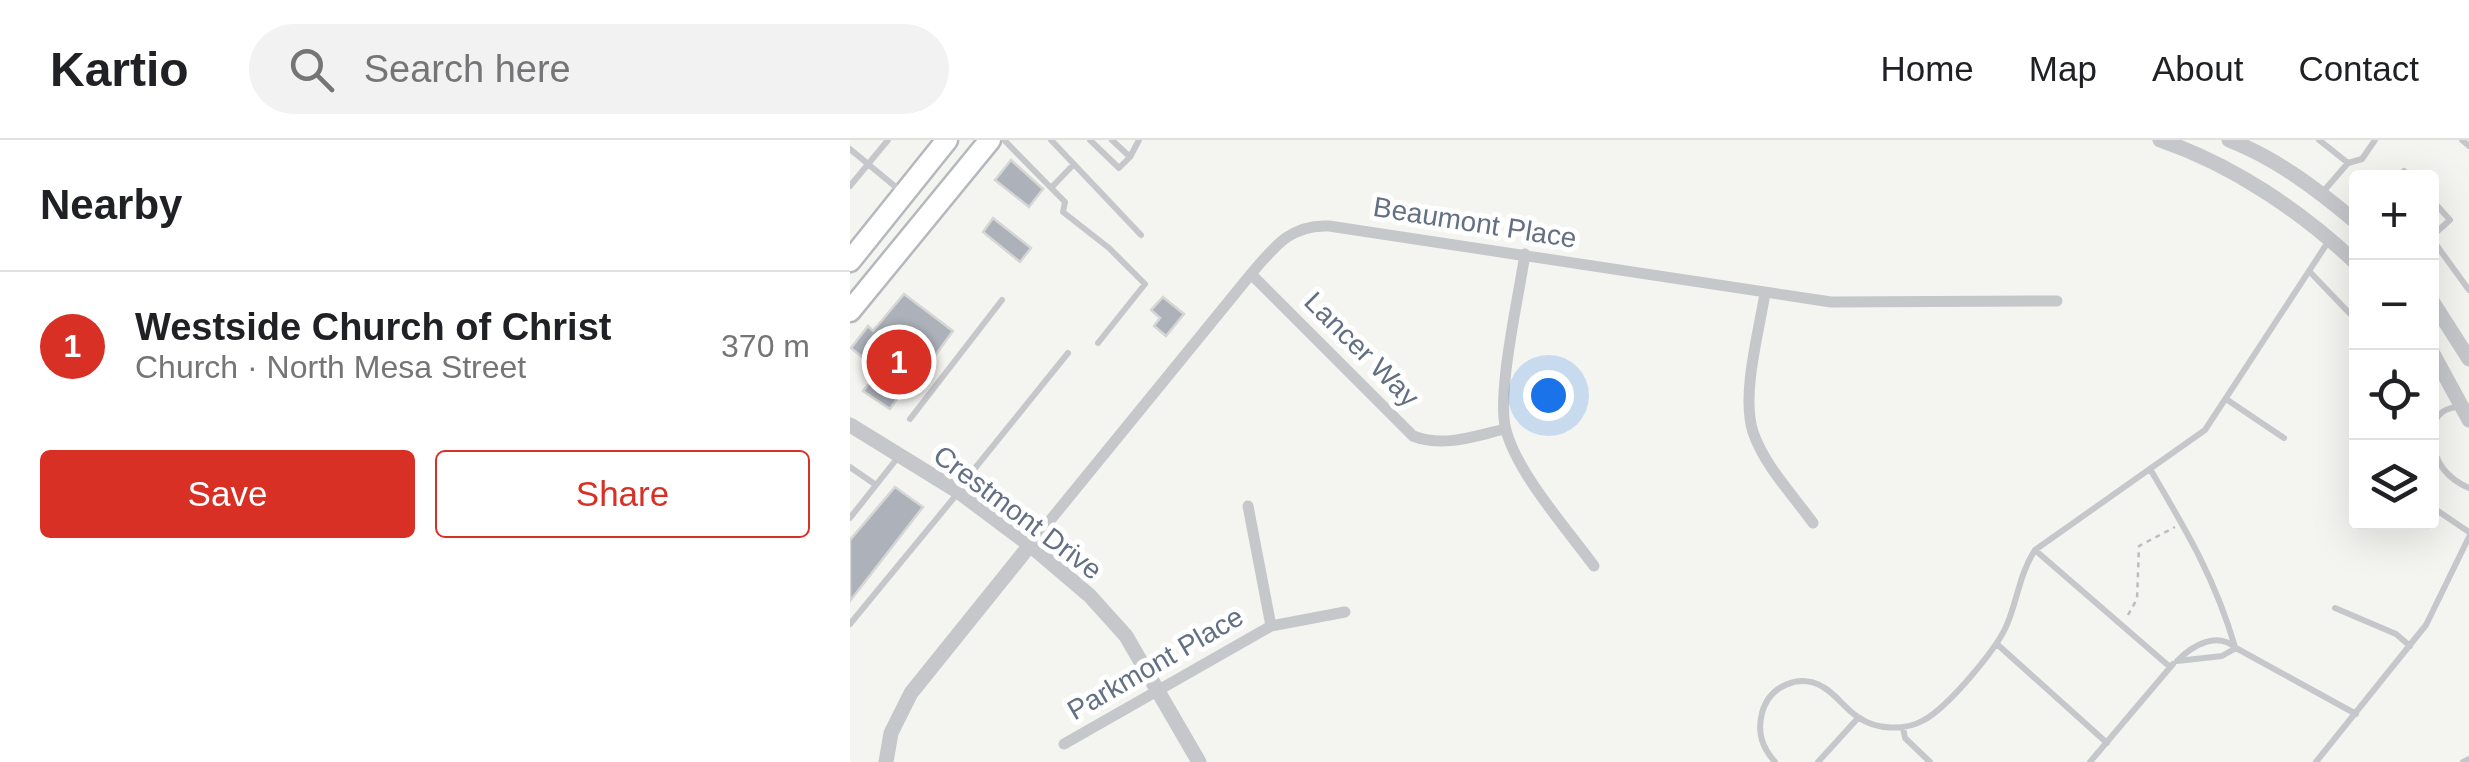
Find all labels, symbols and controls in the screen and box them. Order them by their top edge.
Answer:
search box [249,24,949,114]
icon: search [284,42,339,97]
text: Kartio [50,43,189,96]
text: Search here [364,48,571,90]
text: Home [1880,49,1974,88]
text: Map [2029,49,2097,88]
text: About [2152,49,2243,88]
text: Contact [2298,49,2419,88]
map controls [2349,170,2439,530]
button: + [2349,170,2439,260]
text: Nearby [40,181,182,228]
street label: Beaumont Place [1371,191,1579,254]
button: − [2349,260,2439,350]
street label: Lancer Way [1298,286,1425,413]
text: Westside Church of Christ [135,306,611,348]
pin: 1 [867,324,932,400]
text: 1 [64,328,81,364]
text: 370 m [721,328,810,364]
text: Church · North Mesa Street [135,349,526,385]
button: locate [2349,350,2439,440]
your location [1523,370,1574,421]
street label: Crestmont Drive [928,439,1108,586]
button: layers [2349,440,2439,530]
button: Save [40,450,415,538]
button: Share [435,450,810,538]
street label: Parkmont Place [1062,601,1249,726]

